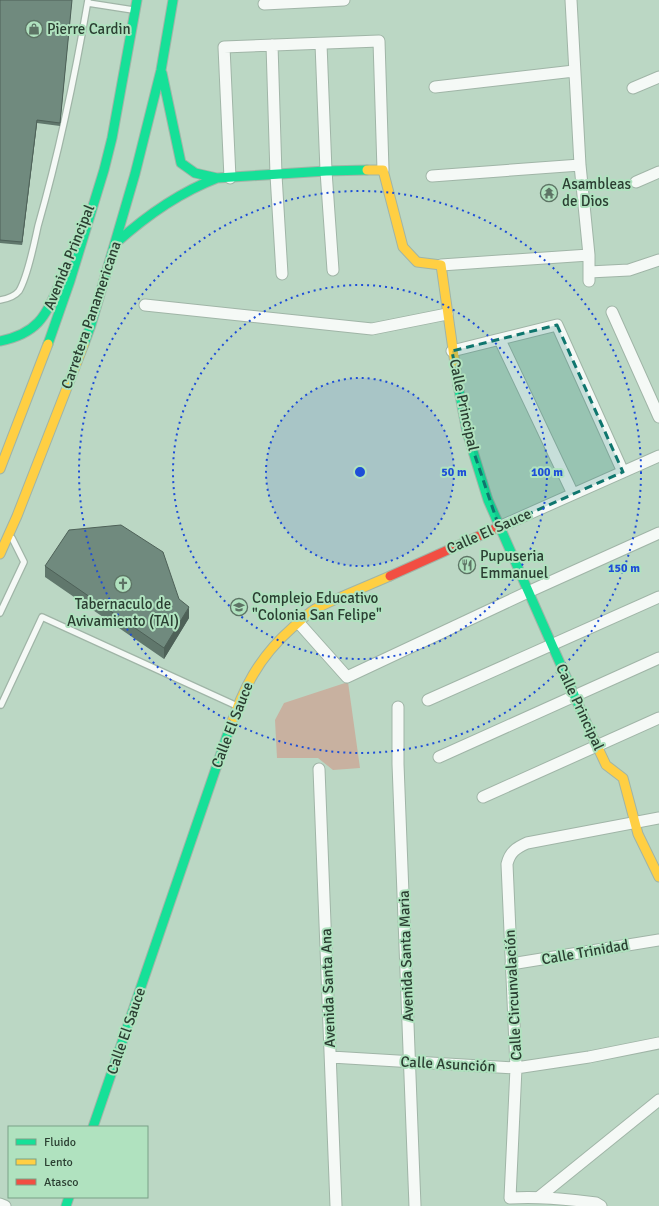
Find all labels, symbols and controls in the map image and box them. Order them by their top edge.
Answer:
shop icon: Pierre Cardin [24,19,44,39]
place label: Pierre Cardin [47,20,131,38]
place label: Asambleas de Dios [562,175,632,210]
temple icon: Asambleas de Dios [539,183,559,203]
street label: Avenida Principal [40,202,98,312]
street label: Carretera Panamericana [57,239,125,391]
street label: Calle Principal [445,357,483,453]
centre of rings [353,465,367,479]
text: 50 m [441,465,467,480]
text: 100 m [531,465,563,480]
street label: Calle El Sauce [444,504,534,558]
place label: Pupuseria Emmanuel [480,547,548,582]
restaurant icon: Pupuseria Emmanuel [457,555,477,575]
text: 150 m [608,561,640,576]
church icon: Tabernaculo de Avivamiento (TAI) [113,574,133,594]
place label: Complejo Educativo "Colonia San Felipe" [252,589,382,624]
place label: Tabernaculo de Avivamiento (TAI) [67,595,179,630]
school or university icon: Complejo Educativo "Colonia San Felipe" [229,597,249,617]
street label: Calle Principal [552,661,608,753]
street label: Calle El Sauce [207,679,257,771]
street label: Avenida Santa Maria [395,890,417,1022]
street label: Avenida Santa Ana [317,928,339,1048]
street label: Calle Circunvalación [501,929,525,1061]
street label: Calle Trinidad [540,935,630,969]
street label: Calle El Sauce [103,985,149,1077]
street label: Calle Asunción [400,1053,496,1075]
legend [8,1126,148,1198]
text: Fluido [44,1135,76,1150]
text: Lento [44,1155,73,1170]
text: Atasco [44,1175,79,1190]

